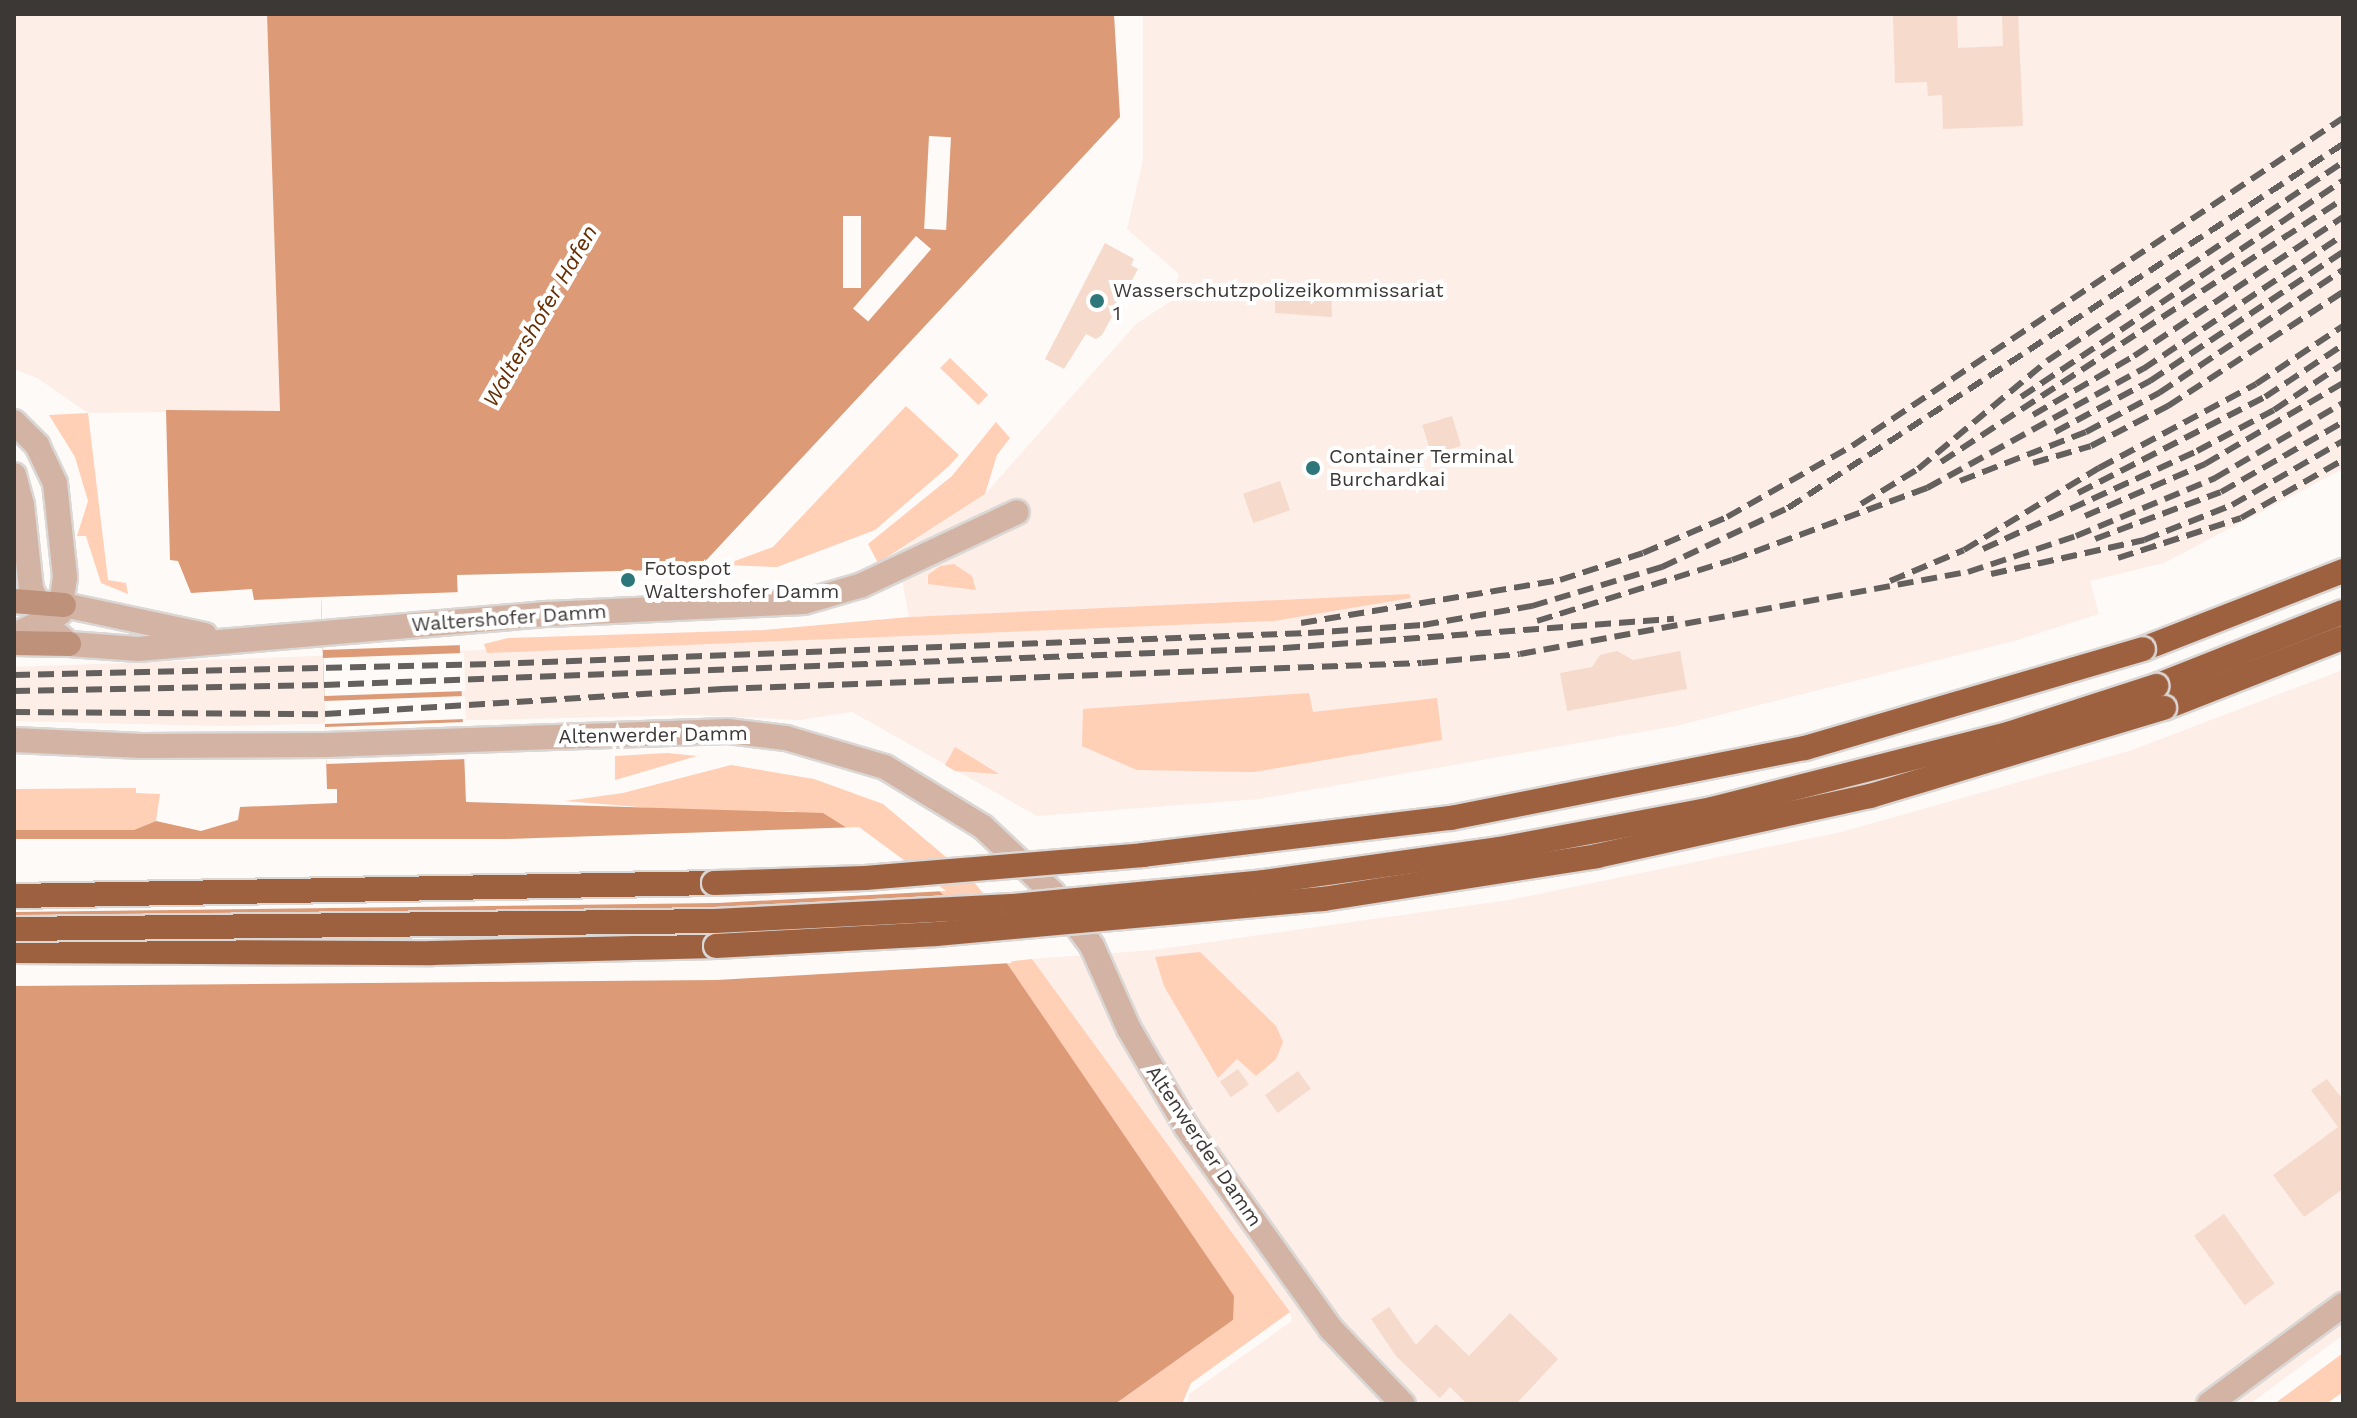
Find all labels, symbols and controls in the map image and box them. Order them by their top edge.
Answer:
water label: Waltershofer Hafen [477,220,603,412]
place label: Wasserschutzpolizeikommissariat 1 [1113,278,1444,325]
marker: Wasserschutzpolizeikommissariat 1 [1088,292,1106,310]
place label: Container Terminal Burchardkai [1329,444,1515,491]
marker: Container Terminal Burchardkai [1304,459,1322,477]
place label: Fotospot Waltershofer Damm [644,556,840,603]
marker: Fotospot Waltershofer Damm [619,571,637,589]
street label: Waltershofer Damm [410,599,608,637]
street label: Altenwerder Damm [558,721,748,749]
street label: Altenwerder Damm [1141,1061,1267,1231]

